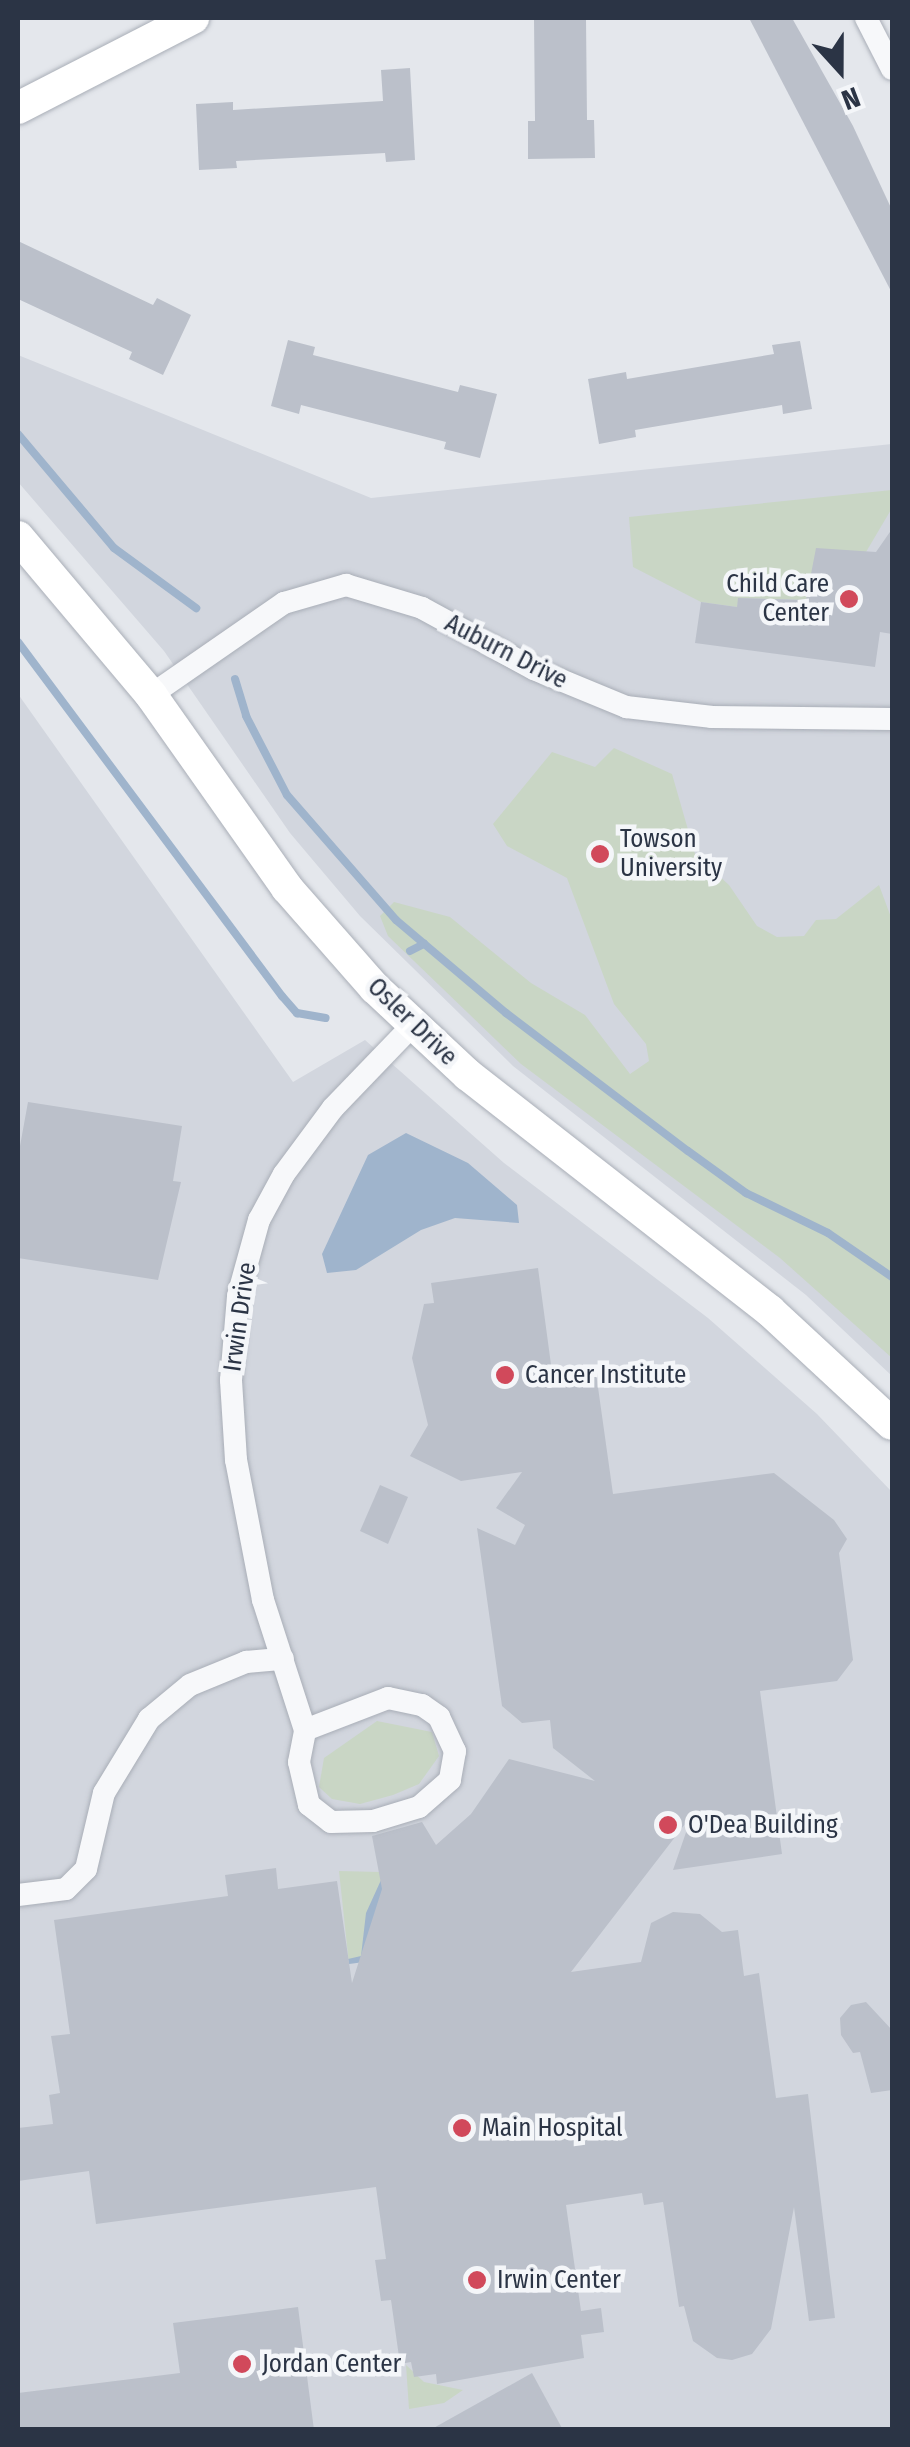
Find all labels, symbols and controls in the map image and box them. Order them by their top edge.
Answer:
north arrow [790,20,890,120]
text: N [837,80,865,117]
place label: Child Care Center [726,570,829,629]
marker: Child Care Center [838,588,860,610]
street label: Auburn Drive [440,608,572,696]
place label: Towson University [620,825,722,884]
marker: Towson University [589,843,611,865]
street label: Osler Drive [361,972,463,1072]
street label: Irwin Drive [217,1260,263,1374]
place label: Cancer Institute [525,1360,686,1390]
marker: Cancer Institute [494,1364,516,1386]
place label: O'Dea Building [688,1810,838,1840]
marker: O'Dea Building [657,1814,679,1836]
place label: Main Hospital [482,2113,623,2143]
marker: Main Hospital [451,2117,473,2139]
place label: Irwin Center [497,2265,621,2295]
marker: Irwin Center [466,2269,488,2291]
place label: Jordan Center [262,2349,401,2379]
marker: Jordan Center [231,2353,253,2375]

